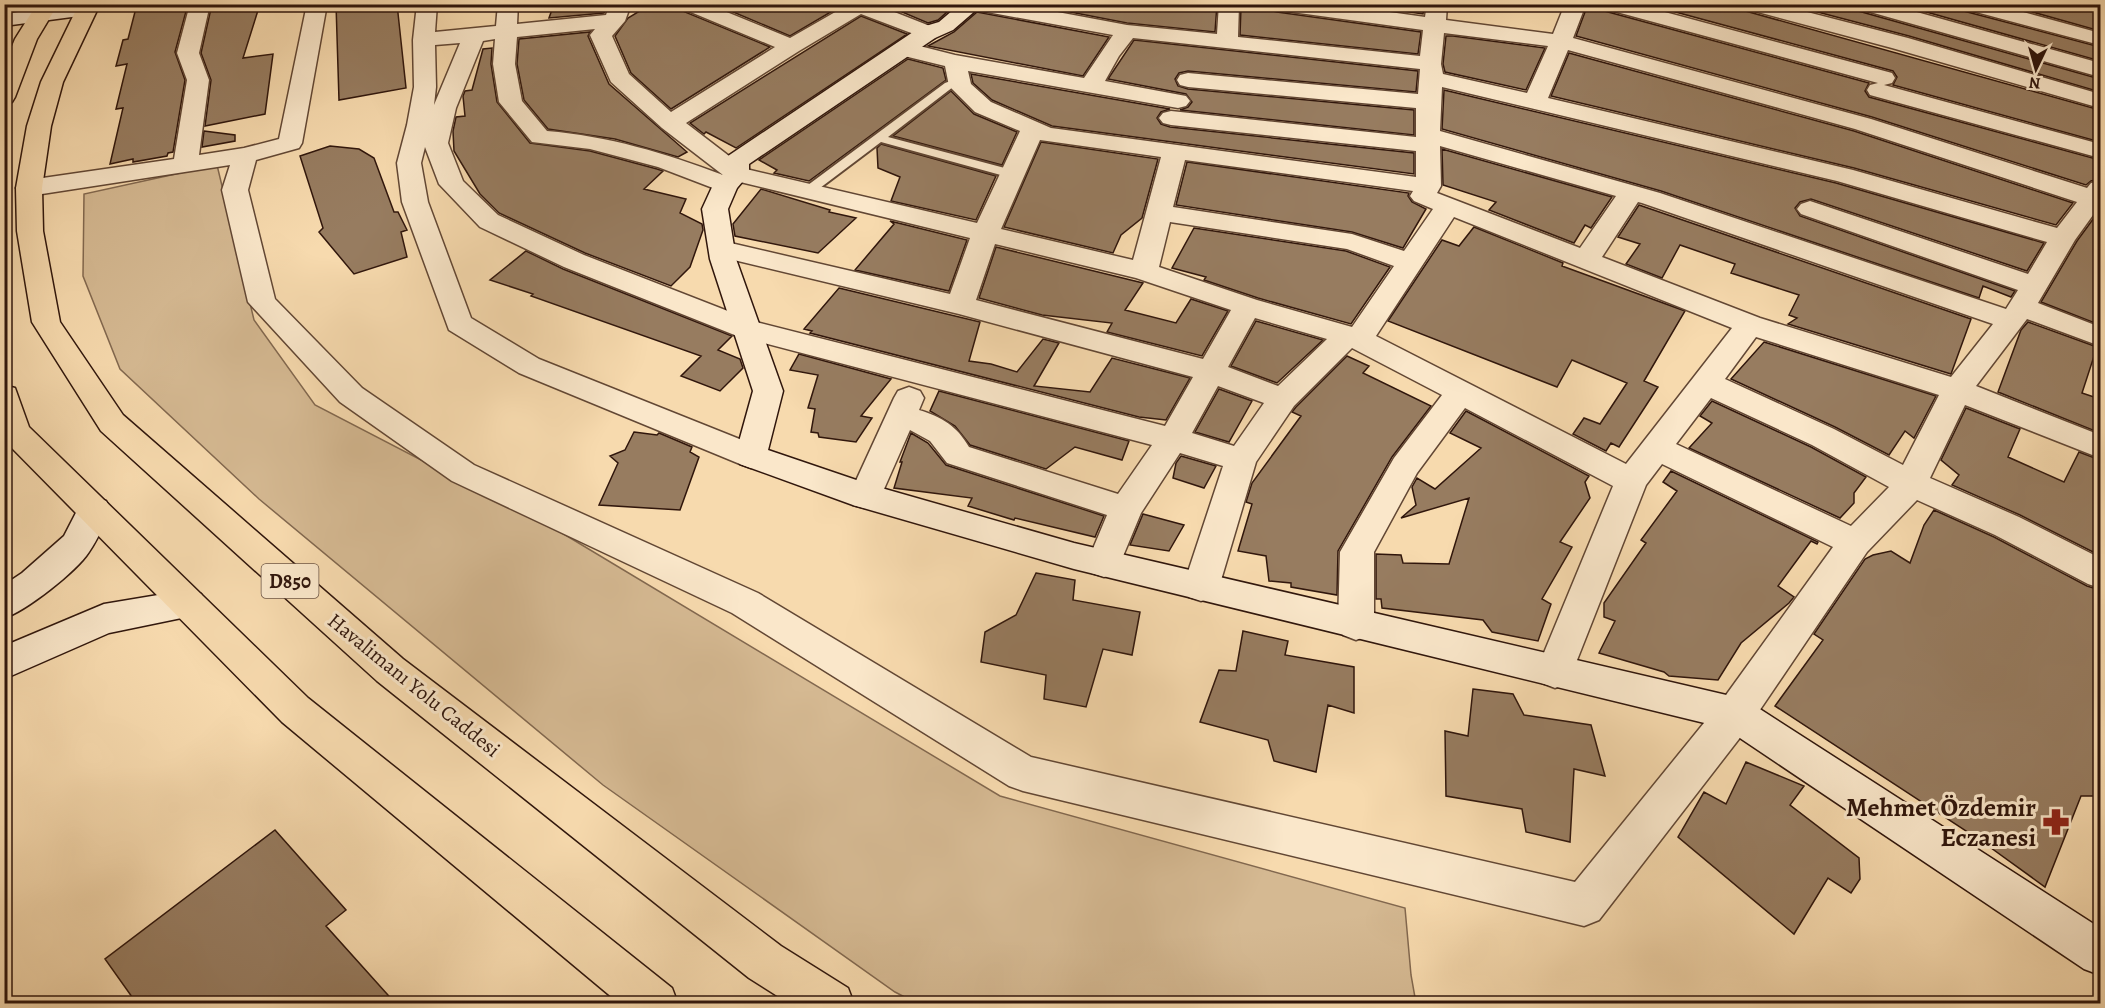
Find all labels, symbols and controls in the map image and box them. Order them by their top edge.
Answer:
north arrow [2006,39,2066,99]
text: N [2028,71,2042,94]
road number: D850 [262,564,318,598]
street label: Havalimanı Yolu Caddesi [322,607,506,763]
place label: Mehmet Özdemir Eczanesi [1846,790,2036,855]
pharmacy icon: Mehmet Özdemir Eczanesi [2041,807,2071,837]

